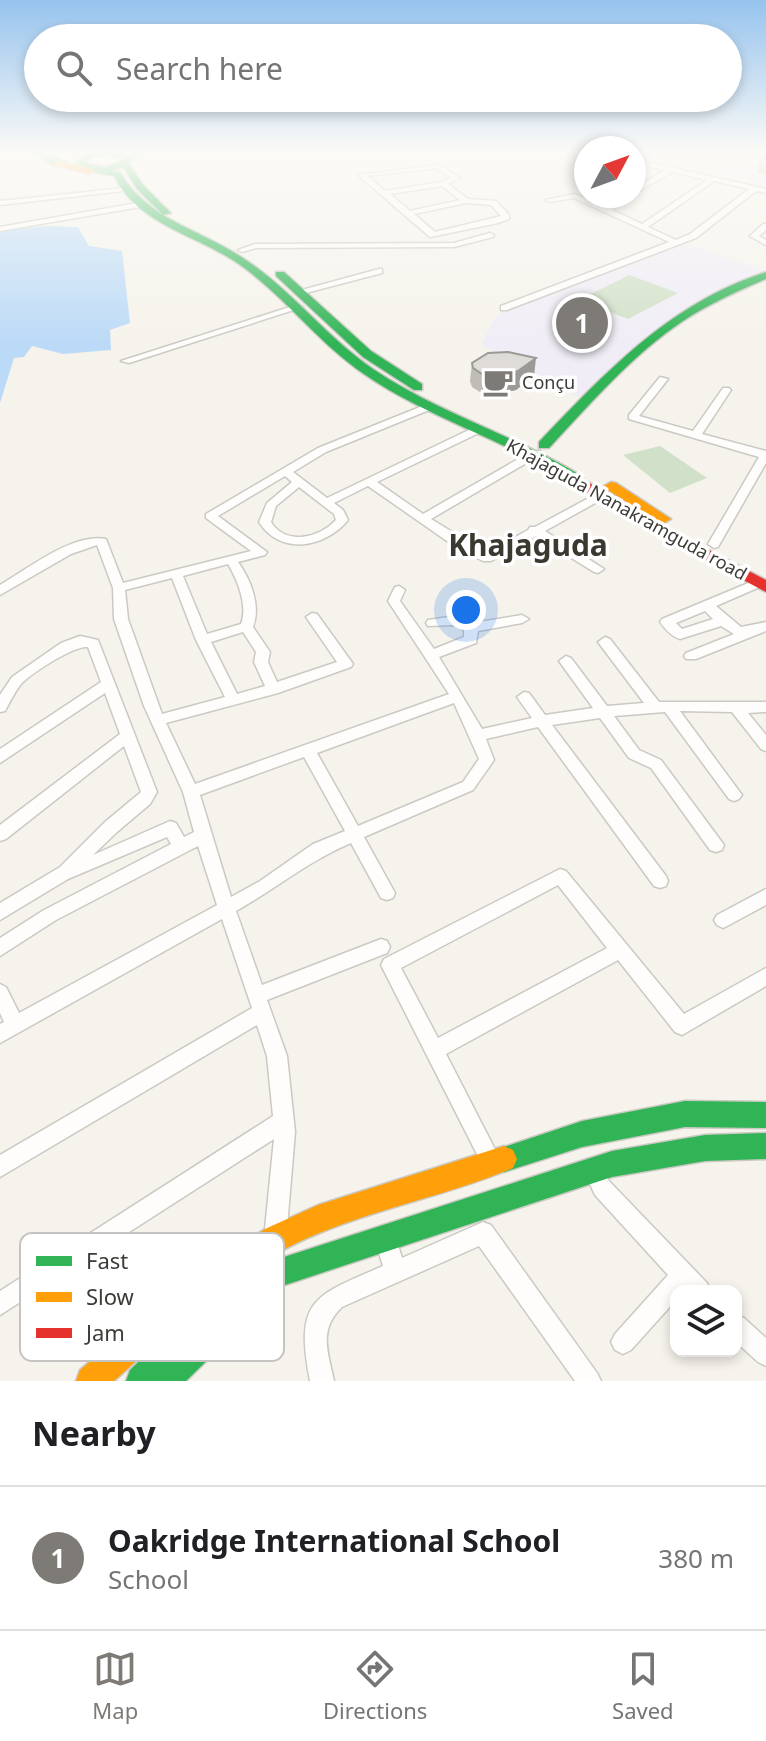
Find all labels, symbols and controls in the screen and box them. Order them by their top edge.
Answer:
search box [24,24,742,112]
icon: search [52,46,96,90]
text: Search here [116,48,283,89]
north arrow [574,136,646,208]
pin: 1 [556,293,608,353]
cafe icon: Conçu [481,365,515,399]
place label: Conçu [522,370,575,394]
street label: Khajaguda Nanakramguda road [503,434,751,584]
district label: Khajaguda [448,526,608,562]
your location [446,590,486,630]
legend [20,1233,284,1361]
text: Fast [86,1245,128,1275]
text: Slow [86,1281,135,1311]
map controls [670,1285,742,1357]
button: layers [670,1285,742,1357]
text: Jam [84,1317,125,1347]
text: Nearby [32,1410,156,1456]
text: Oakridge International School [108,1520,560,1561]
text: 1 [51,1540,65,1576]
text: 380 m [658,1540,734,1576]
text: School [108,1561,189,1597]
tab: Map [92,1647,138,1725]
tab: Directions [323,1647,427,1725]
tab: Saved [612,1647,674,1725]

